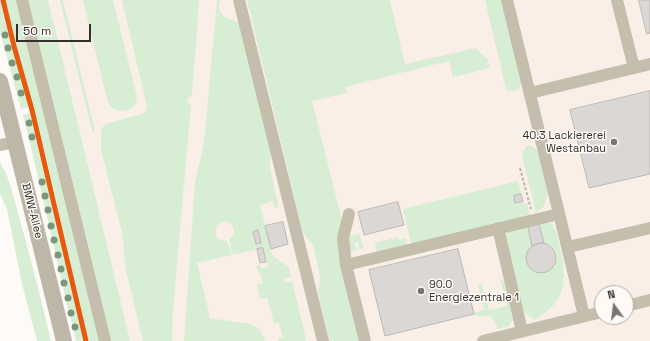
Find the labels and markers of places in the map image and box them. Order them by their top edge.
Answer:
place label: 40.3 Lackiererei Westanbau [522,129,606,155]
marker: 40.3 Lackiererei Westanbau [609,137,619,147]
place label: 90.0 Energiezentrale 1 [429,278,519,304]
marker: 90.0 Energiezentrale 1 [416,286,426,296]

